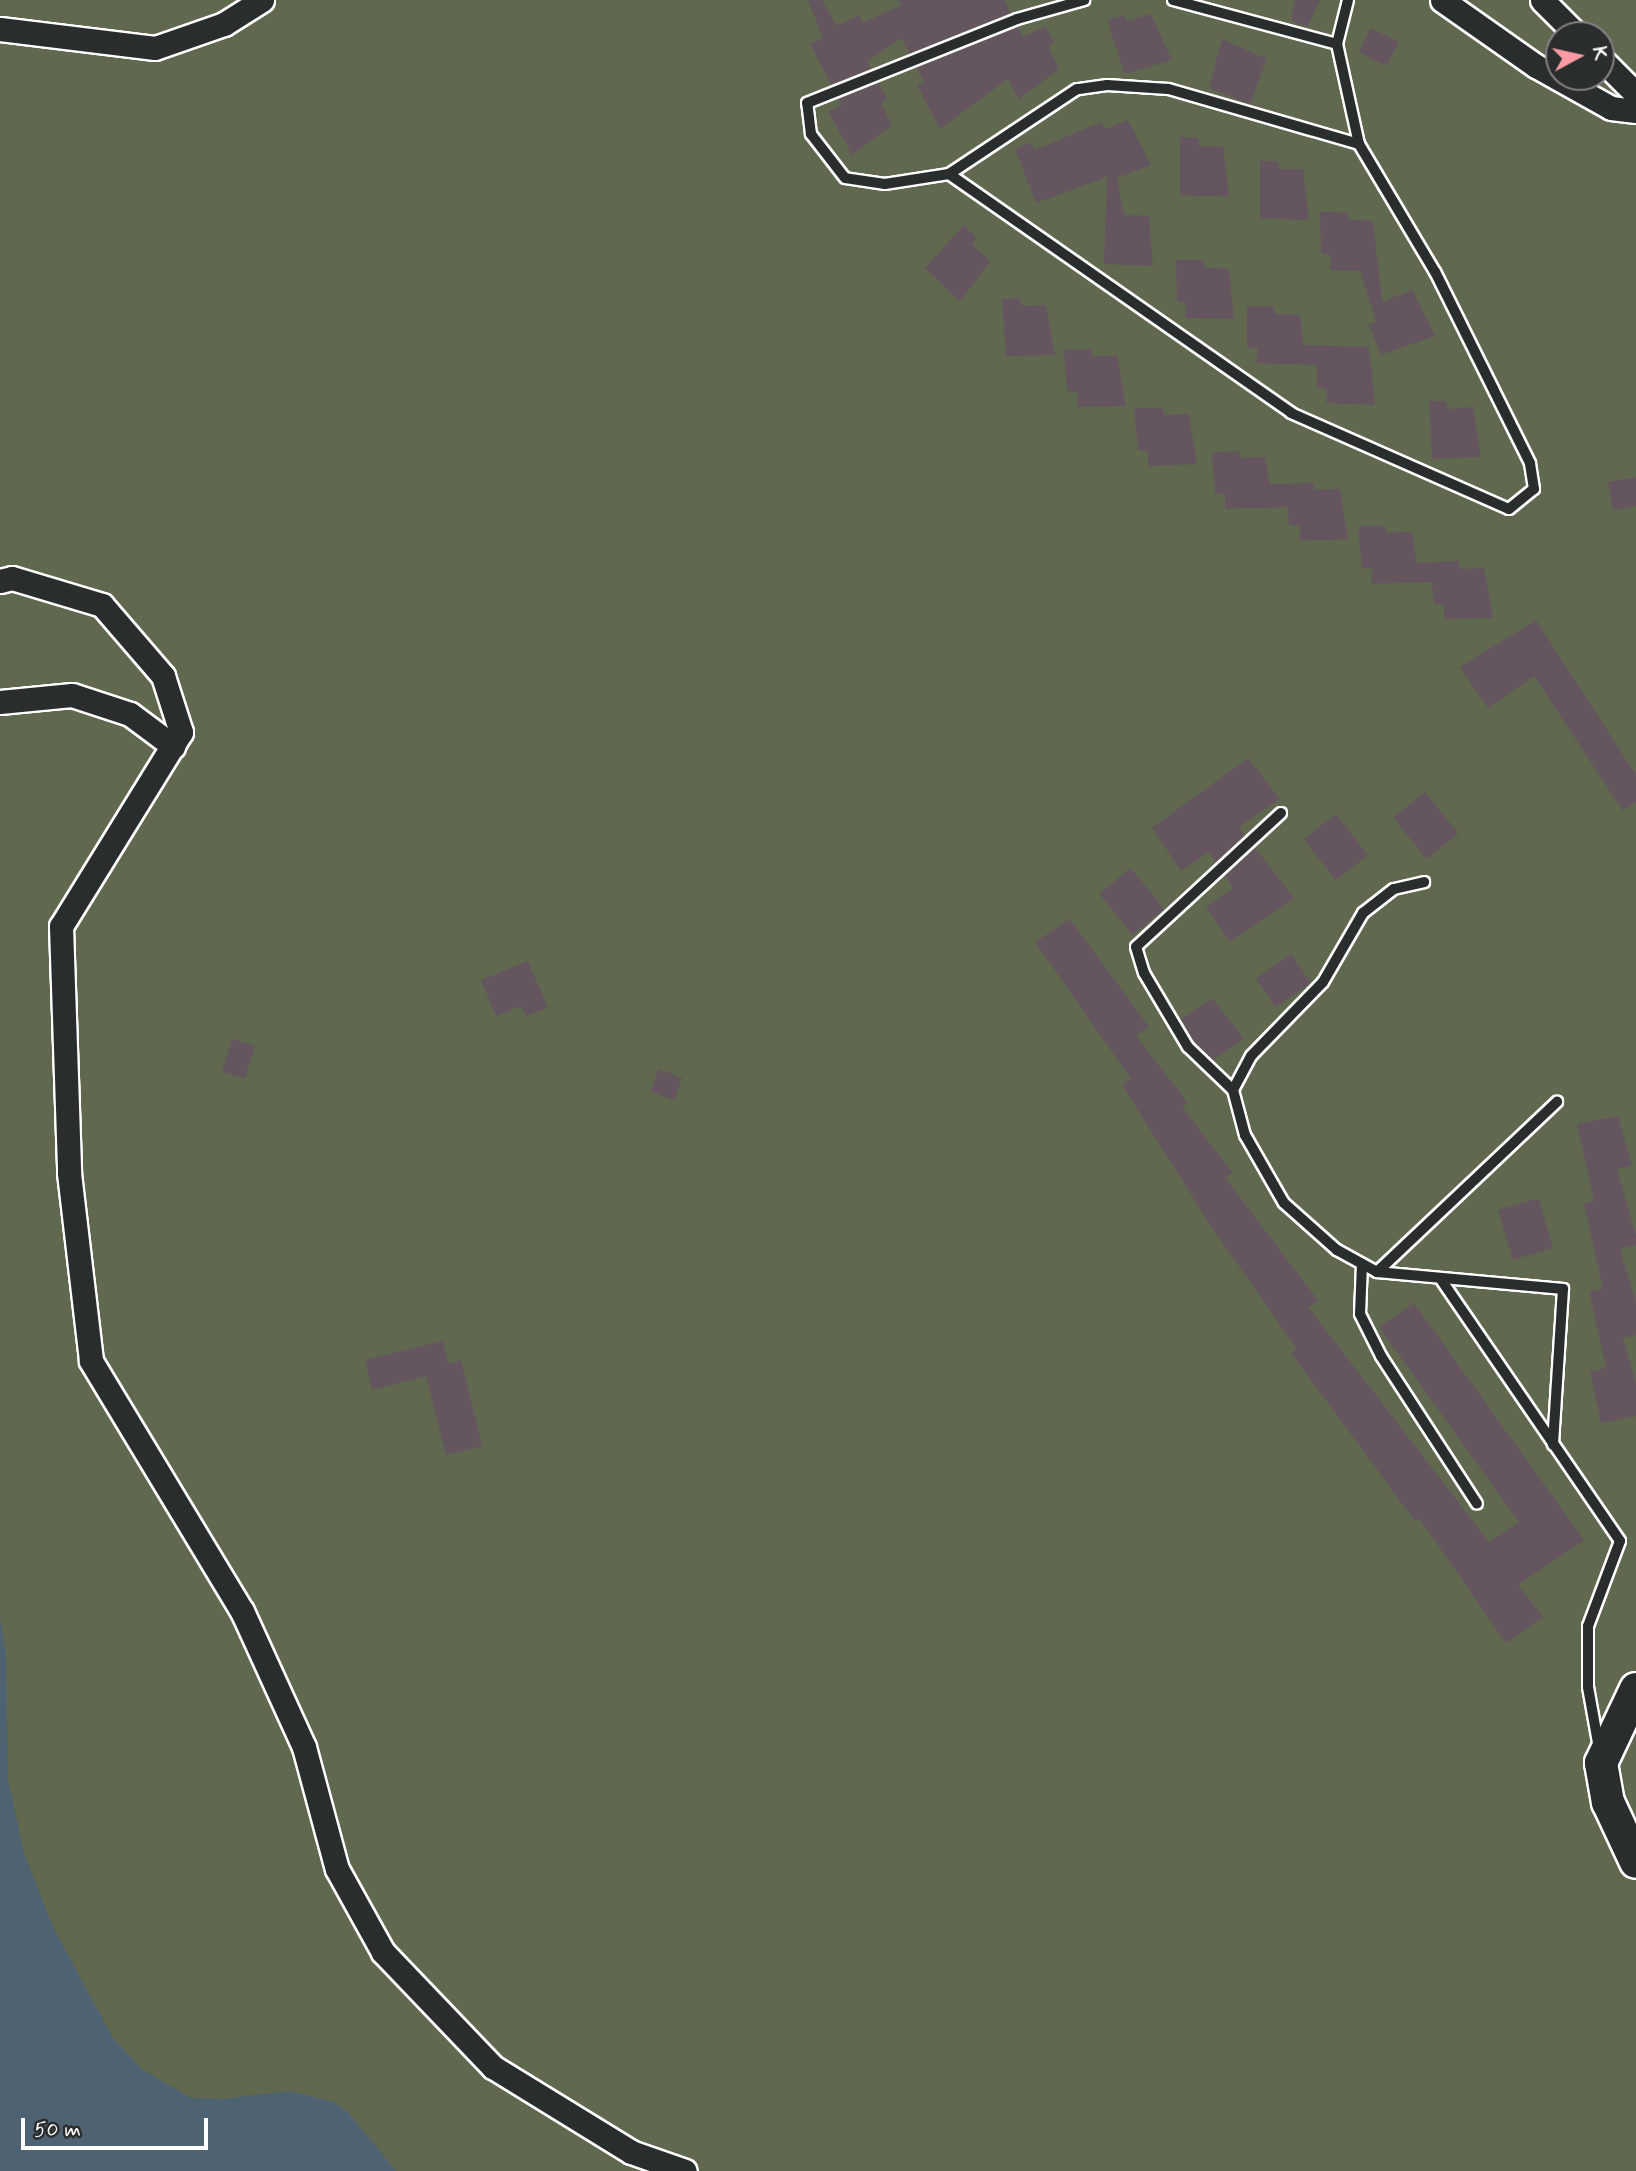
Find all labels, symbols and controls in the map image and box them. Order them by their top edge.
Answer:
north arrow [1545,21,1615,91]
text: K [1586,45,1613,62]
scale bar [24,2104,212,2148]
text: 50 m [34,2116,81,2144]

